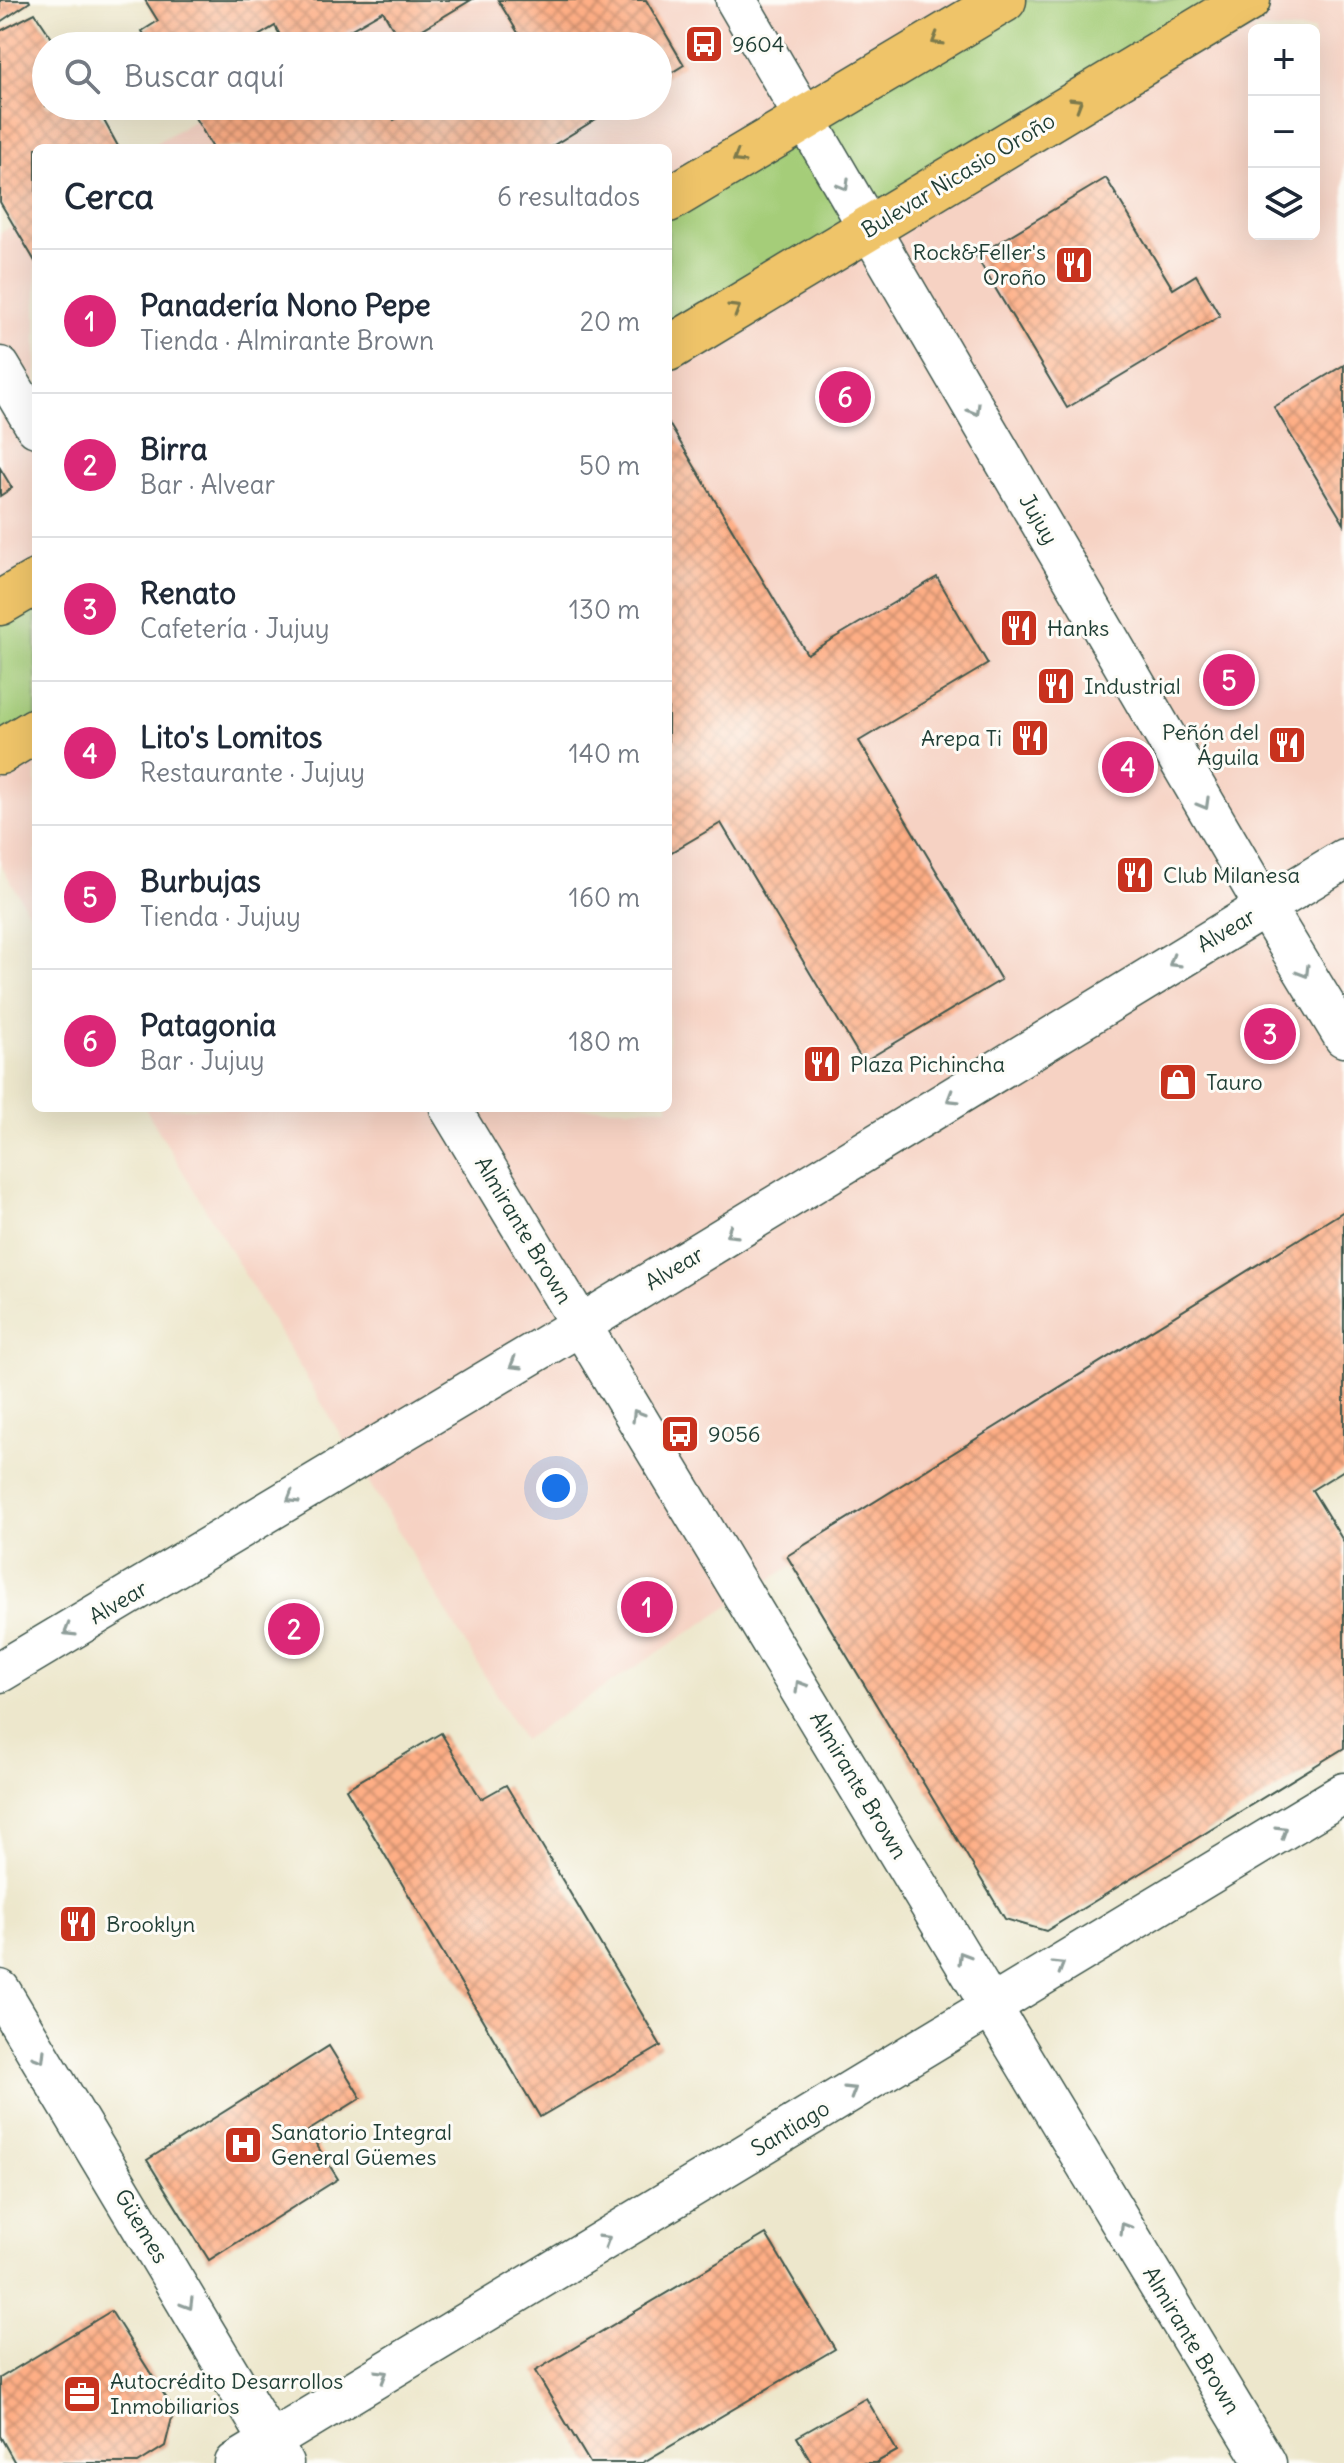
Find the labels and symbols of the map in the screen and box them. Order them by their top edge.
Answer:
bus stop icon: 9604 [683,23,725,65]
place label: 9604 [732,30,785,58]
one-way arrow [931,30,946,45]
one-way arrow [1068,97,1083,113]
street label: Bulevar Nicasio Oroño [856,106,1060,244]
one-way arrow [732,148,747,164]
one-way arrow [834,176,850,191]
place label: Rock&Feller's Oroño [913,238,1046,291]
restaurant icon: Rock&Feller's Oroño [1053,244,1095,286]
one-way arrow [726,303,741,319]
pin: 6 [819,367,871,427]
one-way arrow [965,401,981,416]
street label: Jujuy [1013,489,1065,549]
restaurant icon: Hanks [998,607,1040,649]
place label: Hanks [1047,614,1109,642]
pin: 5 [1203,650,1255,710]
restaurant icon: Industrial [1035,665,1077,707]
place label: Industrial [1084,672,1181,700]
restaurant icon: Arepa Ti [1009,717,1051,759]
place label: Peñón del Águila [1162,718,1259,771]
place label: Arepa Ti [921,724,1002,752]
restaurant icon: Peñón del Águila [1266,724,1308,766]
pin: 4 [1102,737,1154,797]
one-way arrow [1194,795,1210,809]
restaurant icon: Club Milanesa [1114,854,1156,896]
place label: Club Milanesa [1163,861,1300,889]
street label: Alvear [1192,902,1260,958]
one-way arrow [1168,952,1183,968]
one-way arrow [1295,963,1310,978]
pin: 3 [1244,1004,1296,1064]
restaurant icon: Plaza Pichincha [801,1043,843,1085]
place label: Plaza Pichincha [850,1050,1005,1078]
shop icon: Tauro [1157,1061,1199,1103]
place label: Tauro [1206,1068,1263,1096]
one-way arrow [946,1088,961,1103]
street label: Almirante Brown [469,1151,579,1309]
one-way arrow [725,1224,740,1239]
street label: Alvear [640,1240,708,1296]
one-way arrow [509,1355,524,1370]
one-way arrow [631,1409,646,1424]
bus stop icon: 9056 [659,1413,701,1455]
place label: 9056 [708,1420,760,1448]
your location [536,1468,576,1508]
one-way arrow [286,1488,301,1504]
street label: Alvear [84,1574,152,1630]
pin: 1 [621,1577,673,1637]
pin: 2 [268,1599,320,1659]
one-way arrow [63,1621,78,1637]
one-way arrow [794,1680,809,1695]
street label: Almirante Brown [804,1706,914,1864]
one-way arrow [1273,1825,1288,1841]
restaurant icon: Brooklyn [57,1903,99,1945]
place label: Brooklyn [106,1910,195,1938]
one-way arrow [957,1951,972,1966]
one-way arrow [1050,1960,1065,1975]
one-way arrow [30,2048,46,2063]
one-way arrow [842,2086,857,2101]
street label: Santiago [746,2094,834,2162]
place label: Sanatorio Integral General Güemes [271,2118,452,2171]
hospital icon: Sanatorio Integral General Güemes [222,2124,264,2166]
street label: Güemes [109,2184,175,2268]
one-way arrow [1119,2222,1135,2237]
one-way arrow [596,2235,611,2250]
street label: Almirante Brown [1137,2261,1247,2419]
one-way arrow [178,2295,194,2310]
place label: Autocrédito Desarrollos Inmobiliarios [110,2367,343,2420]
one-way arrow [373,2369,388,2385]
office icon: Autocrédito Desarrollos Inmobiliarios [61,2373,103,2415]

